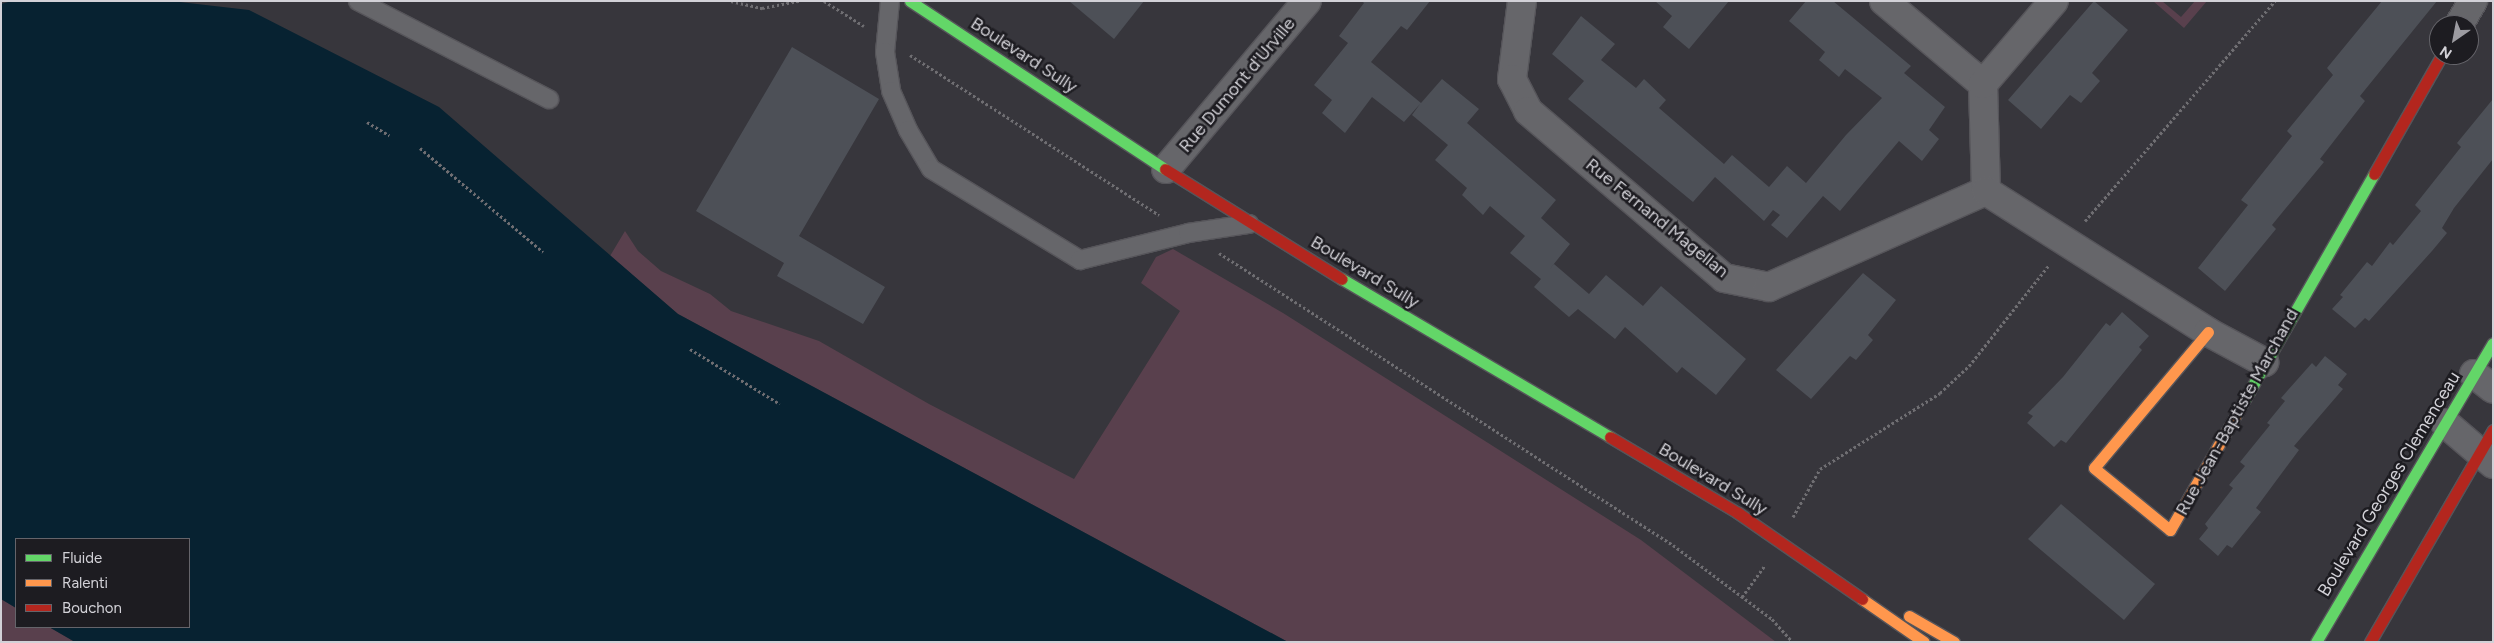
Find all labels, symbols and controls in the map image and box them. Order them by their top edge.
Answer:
street label: Boulevard Sully [967,12,1081,98]
street label: Rue Dumont d'Urville [1174,13,1300,157]
north arrow [2429,15,2479,65]
text: N [2437,42,2455,62]
street label: Rue Fernand Magellan [1581,154,1733,282]
street label: Boulevard Sully [1307,231,1423,313]
street label: Rue Jean-Baptiste Marchand [2171,305,2303,519]
street label: Boulevard Georges Clemenceau [2313,368,2465,600]
street label: Boulevard Sully [1655,438,1771,520]
legend [15,538,190,628]
text: Fluide [62,549,102,567]
text: Ralenti [62,574,108,592]
text: Bouchon [62,599,122,617]

